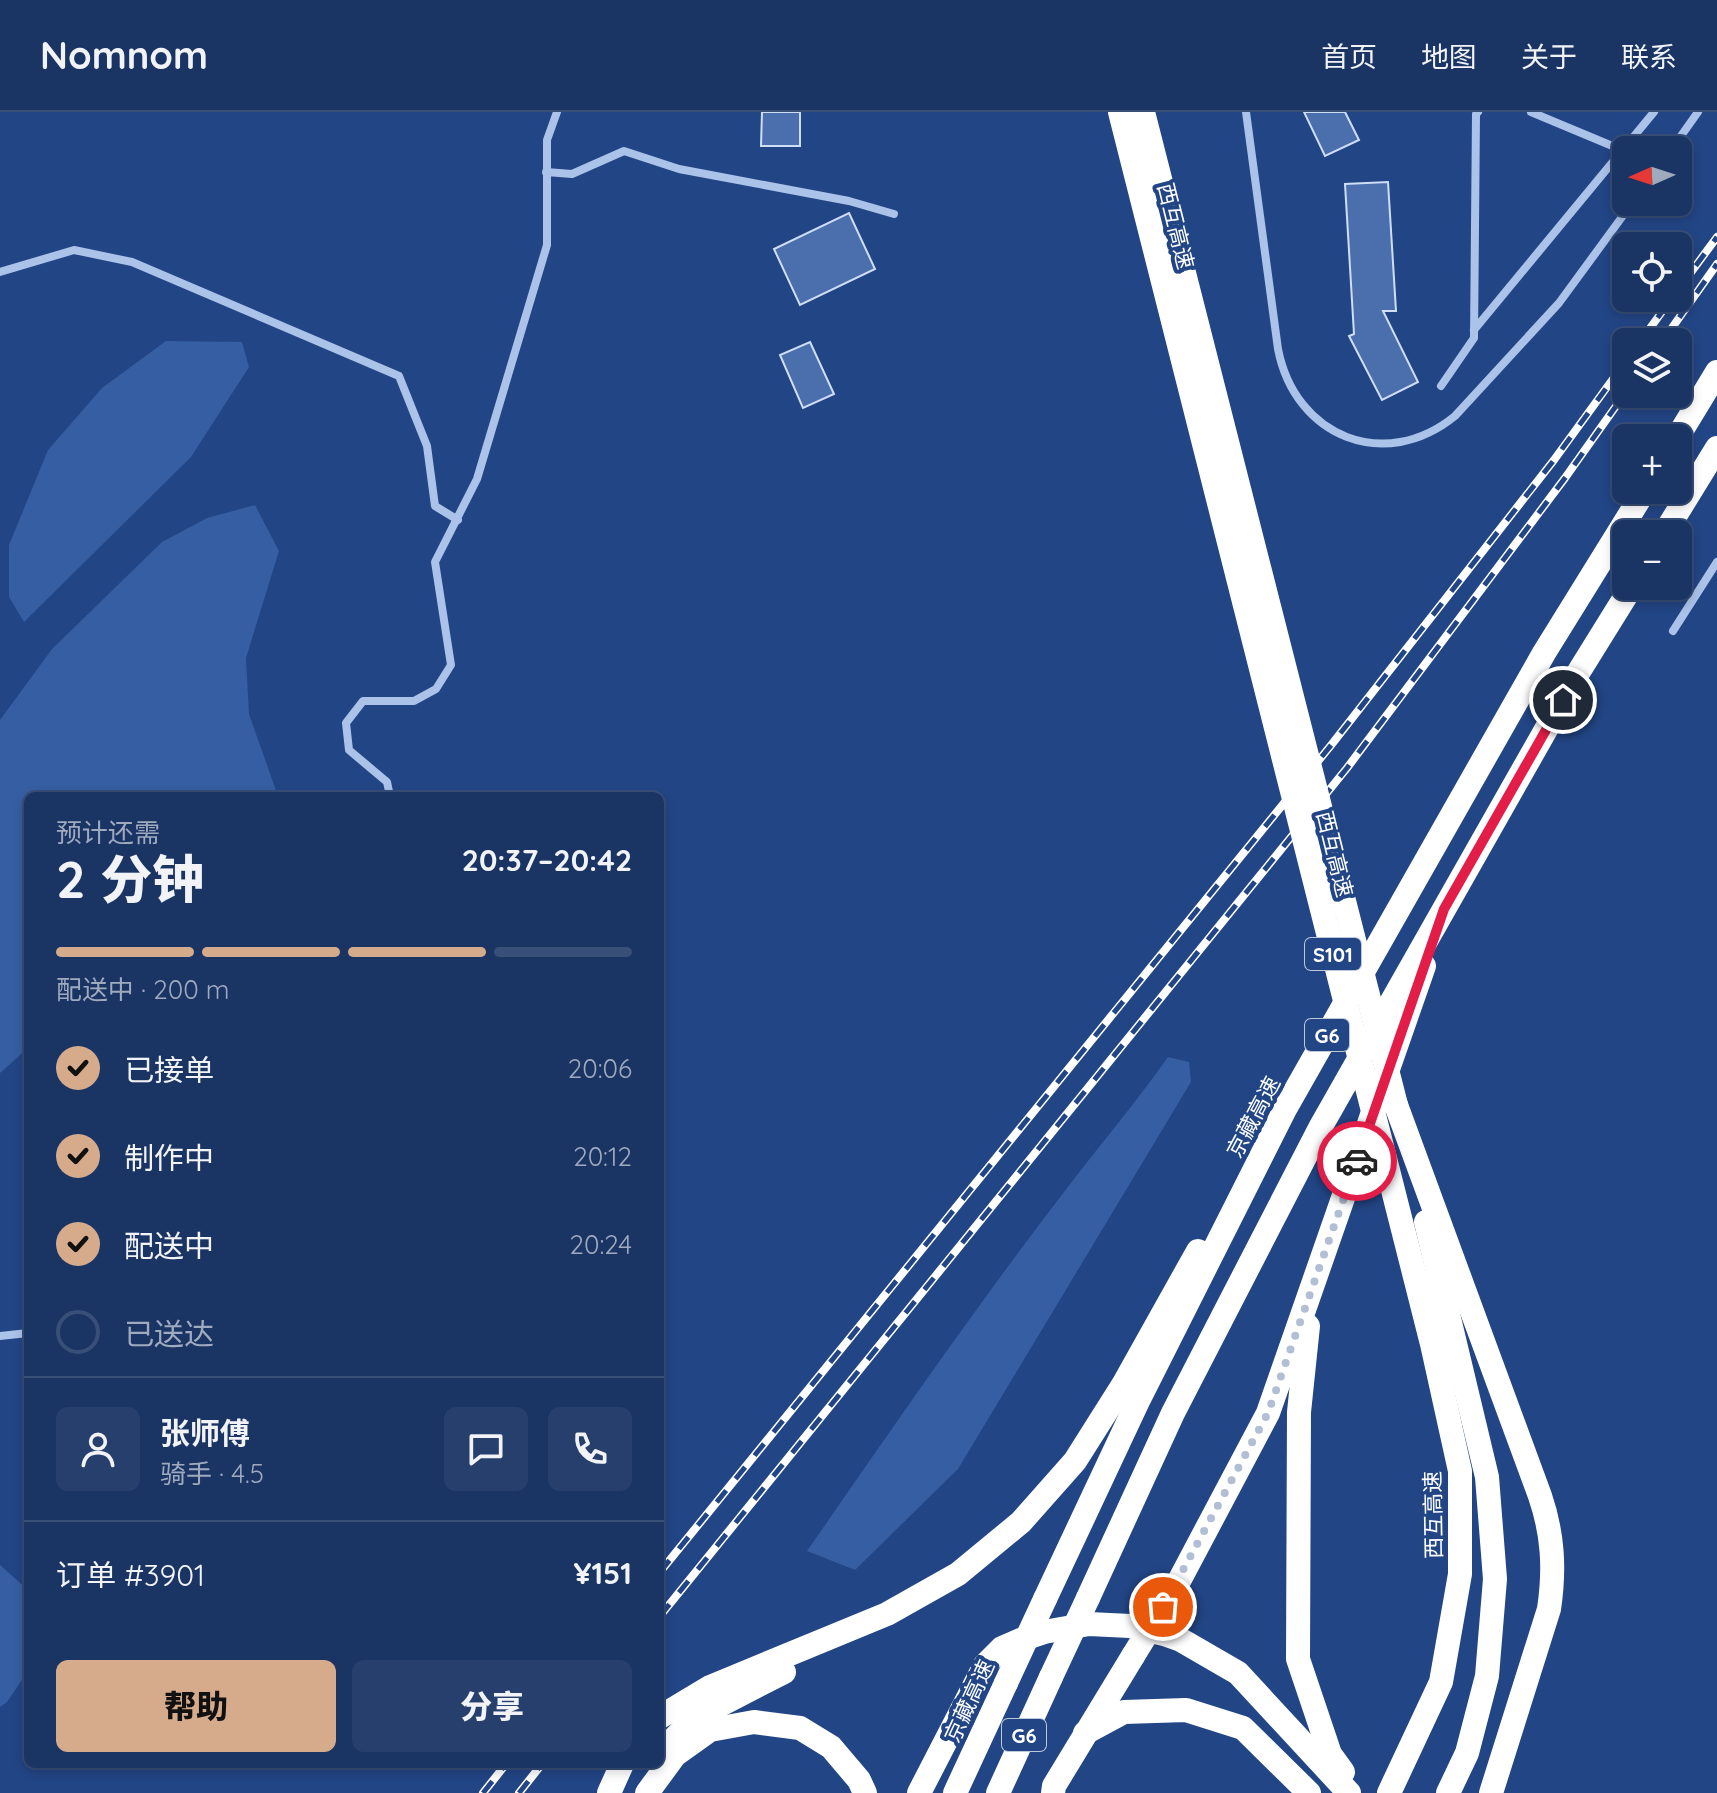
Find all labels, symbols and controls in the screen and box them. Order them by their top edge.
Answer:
text: Nomnom [40,31,208,79]
text: 首页 [1321,39,1377,74]
text: 地图 [1421,39,1477,74]
text: 关于 [1521,39,1577,74]
text: 联系 [1621,39,1677,74]
north arrow [1612,136,1692,216]
map controls [1612,136,1692,600]
street label: 西互高速 [1152,180,1200,272]
button: locate [1612,232,1692,312]
button: layers [1612,328,1692,408]
button: + [1612,424,1692,504]
button: − [1612,520,1692,600]
pin [1529,666,1597,734]
icon: home [1541,678,1585,722]
street label: 西互高速 [1311,808,1359,900]
text: 预计还需 [56,816,160,849]
text: 20:37–20:42 [462,841,632,879]
text: 2 分钟 [56,846,204,911]
road number: S101 [1305,938,1361,970]
text: 配送中 · 200 m [56,973,229,1006]
road number: G6 [1305,1019,1349,1051]
icon: check [56,1046,100,1090]
text: 已接单 [124,1051,214,1089]
text: 20:06 [568,1052,632,1085]
street label: 京藏高速 [1220,1072,1286,1162]
courier [1317,1121,1397,1201]
icon: check [56,1134,100,1178]
text: 制作中 [124,1139,214,1177]
icon: car [1335,1139,1379,1183]
text: 20:12 [573,1140,632,1173]
icon: check [56,1222,100,1266]
text: 配送中 [124,1227,214,1265]
text: 20:24 [570,1228,632,1261]
text: 已送达 [124,1315,214,1353]
button: person [56,1407,140,1491]
button: chat [444,1407,528,1491]
button: phone [548,1407,632,1491]
text: 张师傅 [160,1414,250,1452]
text: 骑手 · 4.5 [160,1457,264,1490]
street label: 西互高速 [1418,1471,1448,1559]
text: ¥151 [574,1554,632,1592]
text: 订单 #3901 [56,1556,205,1594]
pin [1129,1573,1197,1641]
icon: bag [1141,1585,1185,1629]
street label: 京藏高速 [938,1655,1000,1747]
button: 帮助 [56,1660,336,1752]
button: 分享 [352,1660,632,1752]
road number: G6 [1002,1719,1046,1751]

